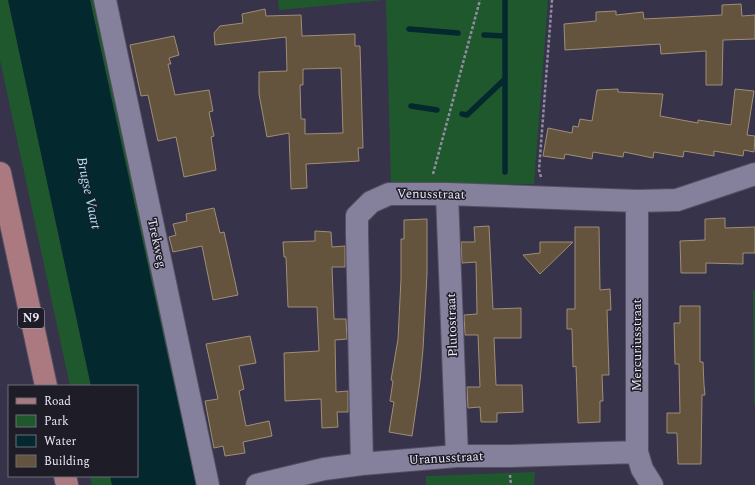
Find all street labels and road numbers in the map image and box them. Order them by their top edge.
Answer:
street label: Venusstraat [397,183,466,205]
street label: Trekweg [142,216,172,270]
street label: Plutostraat [441,292,463,357]
street label: Mercuriusstraat [627,298,647,391]
road number: N9 [18,308,44,328]
street label: Uranusstraat [408,446,484,470]

